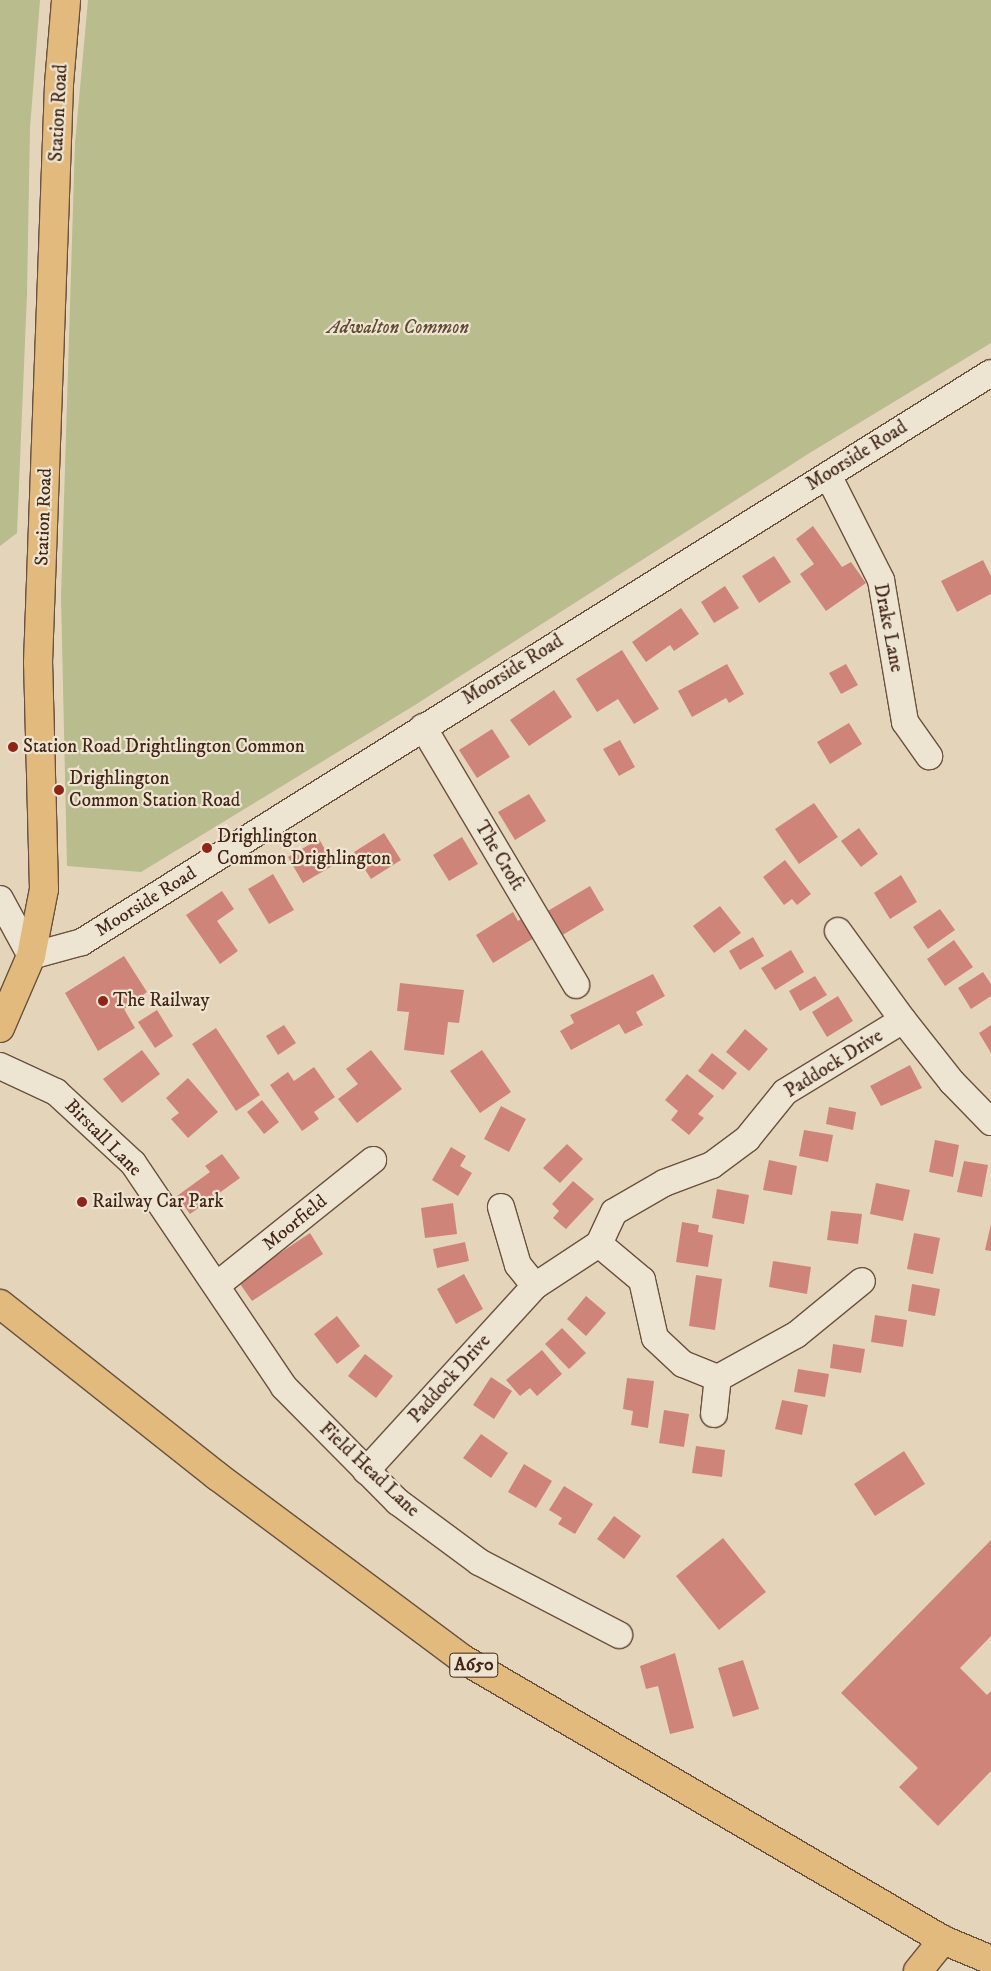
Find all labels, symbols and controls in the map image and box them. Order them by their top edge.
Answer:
street label: Station Road [45,64,73,162]
park label: Adwalton Common [327,317,469,339]
street label: Moorside Road [802,416,912,496]
street label: Station Road [31,468,57,566]
street label: Drake Lane [868,582,908,674]
street label: Moorside Road [458,630,568,710]
place label: Station Road Drightlington Common [23,736,305,758]
marker: Station Road Drightlington Common [7,741,19,753]
place label: Drighlington Common Station Road [69,768,240,812]
marker: Drighlington Common Station Road [53,784,65,796]
street label: The Croft [469,817,529,895]
place label: Drighlington Common Drighlington [217,826,391,870]
marker: Drighlington Common Drighlington [201,842,213,854]
street label: Moorside Road [91,862,201,942]
place label: The Railway [113,990,210,1012]
marker: The Railway [97,995,109,1007]
street label: Paddock Drive [781,1025,887,1103]
street label: Birstall Lane [60,1095,146,1181]
street label: Moorfield [258,1190,332,1256]
place label: Railway Car Park [92,1191,224,1213]
marker: Railway Car Park [76,1196,88,1208]
street label: Paddock Drive [404,1330,496,1428]
street label: Field Head Lane [314,1418,424,1522]
road number: A650 [449,1650,499,1680]

